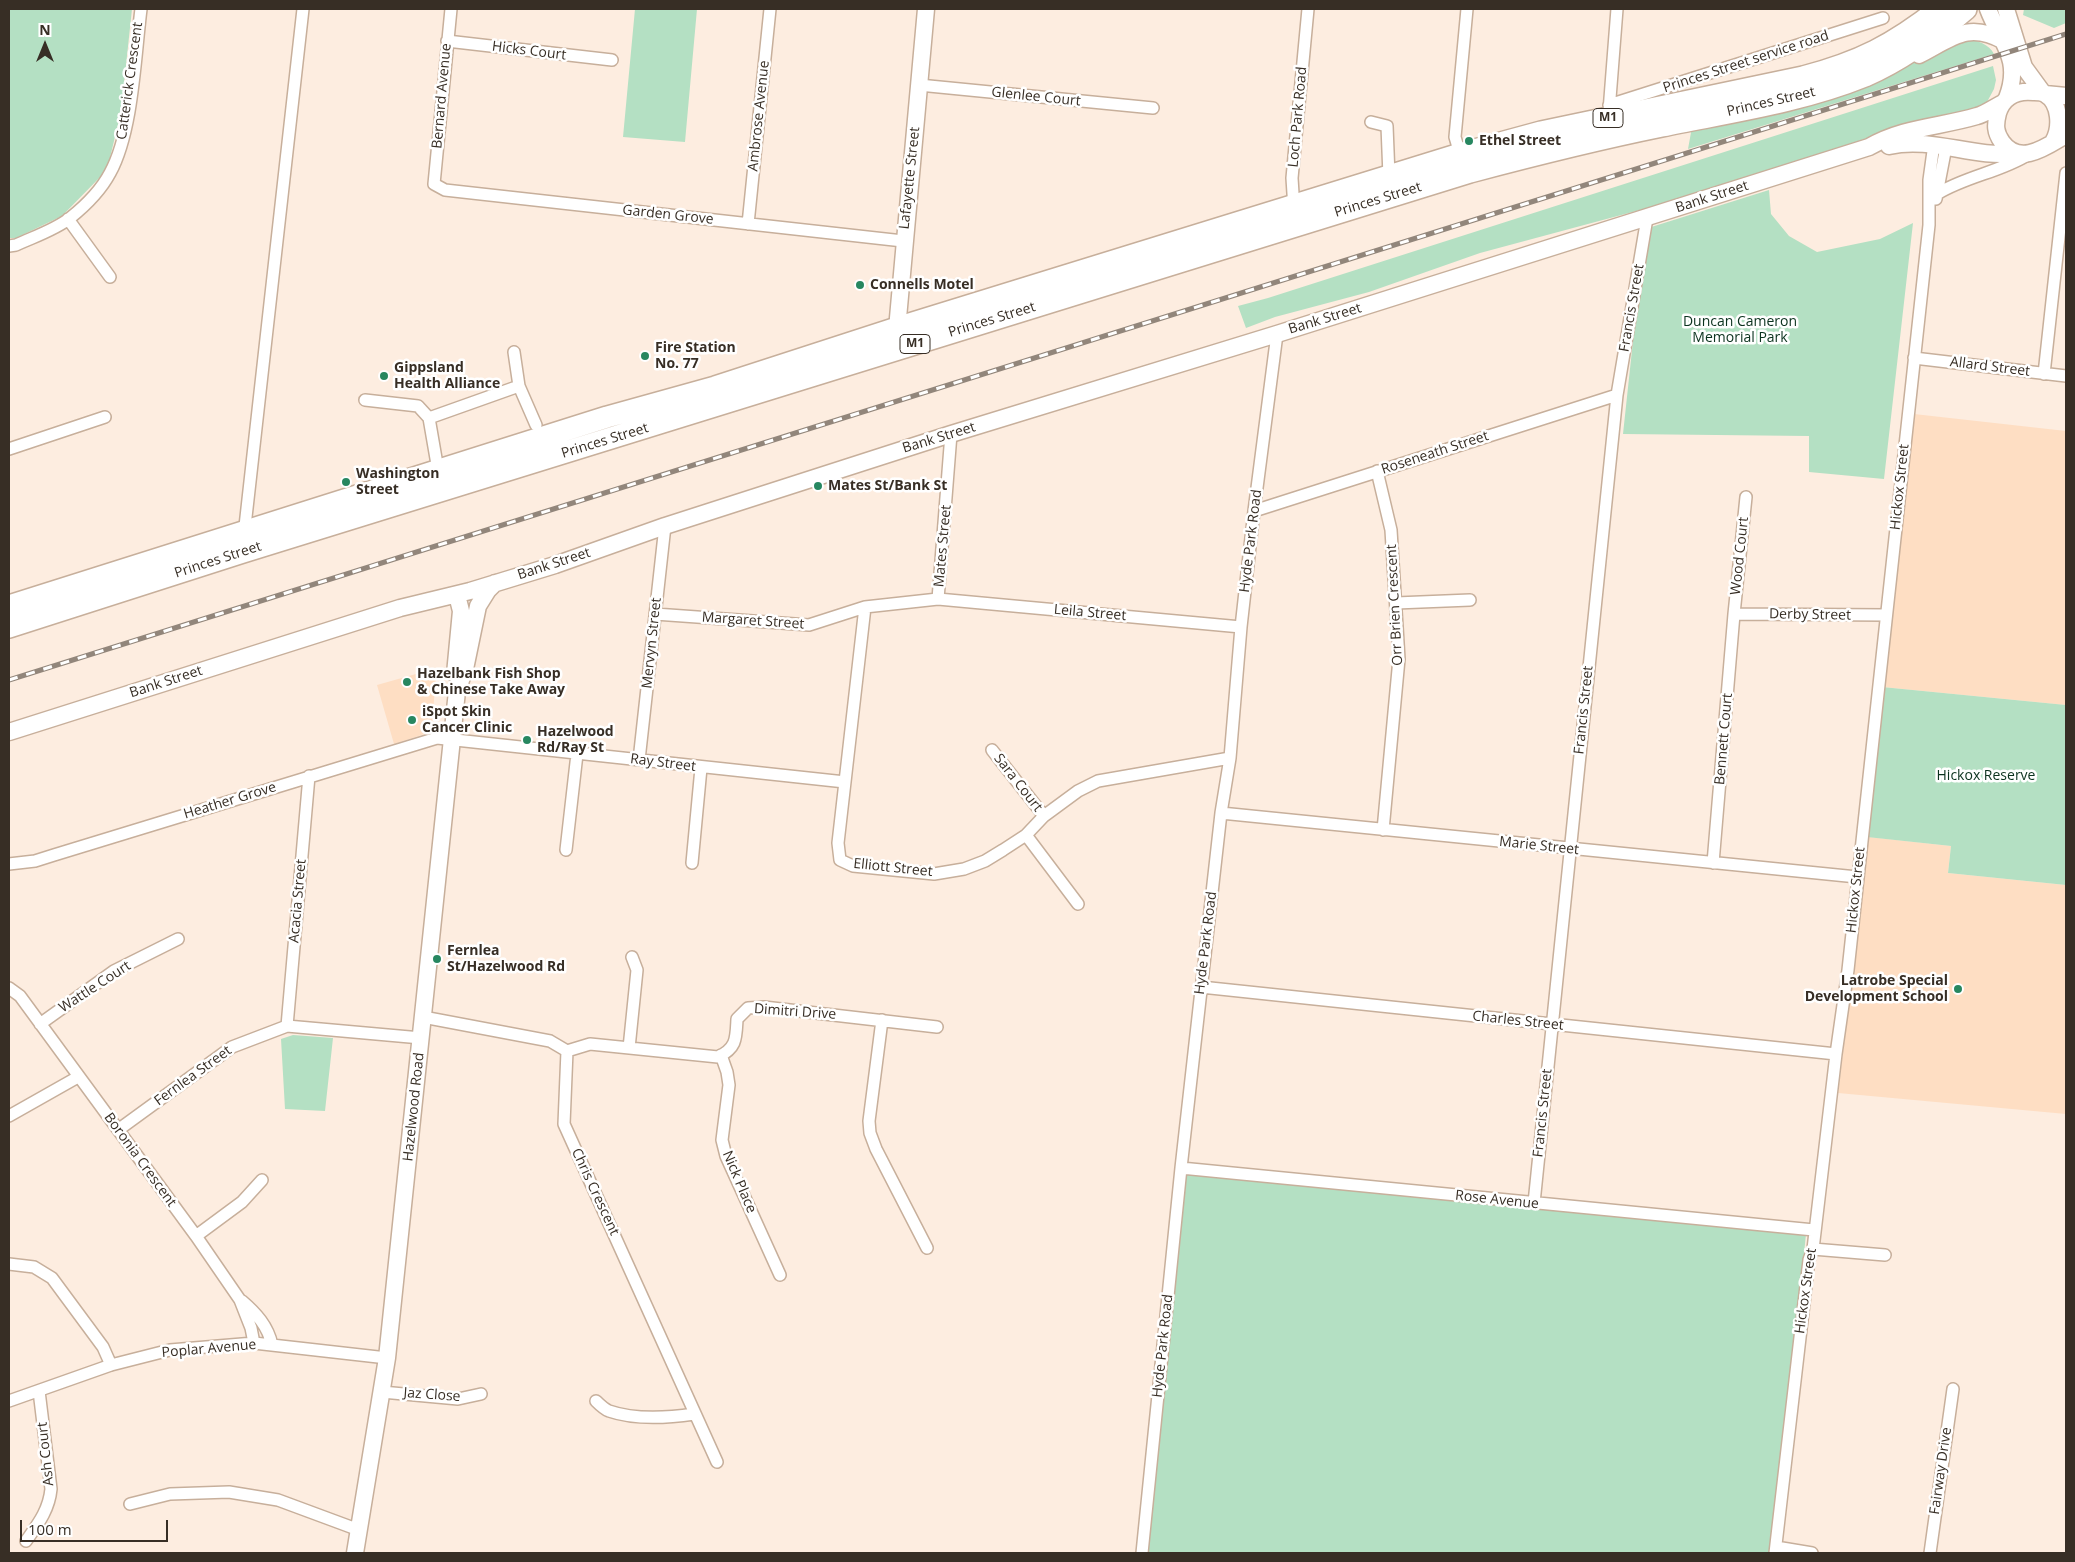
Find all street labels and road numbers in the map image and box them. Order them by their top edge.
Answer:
street label: Catterick Crescent [113,21,147,141]
street label: Princes Street service road [1661,27,1831,97]
street label: Hicks Court [491,38,567,64]
street label: Bernard Avenue [429,43,455,149]
street label: Ambrose Avenue [745,60,773,172]
street label: Loch Park Road [1285,66,1311,168]
street label: Glenlee Court [991,84,1081,110]
street label: Princes Street [1725,84,1817,120]
road number: M1 [1593,109,1623,128]
street label: Lafayette Street [896,126,924,230]
street label: Bank Street [1674,177,1750,217]
street label: Princes Street [1332,179,1424,221]
street label: Garden Grove [622,202,714,228]
street label: Francis Street [1616,263,1648,353]
street label: Princes Street [946,299,1038,341]
street label: Bank Street [1286,300,1364,338]
road number: M1 [900,334,930,354]
street label: Allard Street [1949,354,2031,380]
street label: Bank Street [900,419,978,457]
street label: Princes Street [559,420,651,462]
street label: Roseneath Street [1379,428,1491,478]
street label: Hickox Street [1887,443,1913,531]
street label: Hyde Park Road [1236,489,1266,593]
street label: Mates Street [931,504,955,588]
street label: Wood Court [1728,516,1752,596]
street label: Princes Street [172,538,264,582]
street label: Bank Street [516,544,592,584]
street label: Orr Brien Crescent [1383,544,1407,666]
street label: Mervyn Street [639,597,665,689]
street label: Leila Street [1053,601,1127,625]
street label: Derby Street [1769,606,1851,624]
street label: Margaret Street [701,609,805,633]
street label: Bank Street [128,662,204,702]
street label: Francis Street [1571,665,1597,755]
street label: Bennett Court [1712,692,1736,786]
street label: Ray Street [629,751,697,775]
street label: Sara Court [990,751,1046,815]
street label: Heather Grove [182,779,278,823]
street label: Marie Street [1498,833,1580,859]
street label: Hickox Street [1843,846,1869,934]
street label: Elliott Street [853,855,933,881]
street label: Acacia Street [286,858,310,944]
street label: Hyde Park Road [1191,891,1221,995]
street label: Wattle Court [56,958,134,1016]
street label: Dimitri Drive [753,1001,837,1023]
street label: Charles Street [1472,1008,1564,1034]
street label: Fernlea Street [151,1042,235,1110]
street label: Hazelwood Road [400,1052,428,1162]
street label: Francis Street [1530,1068,1556,1158]
street label: Boronia Crescent [100,1110,180,1210]
street label: Chris Crescent [567,1146,623,1238]
street label: Nick Place [718,1148,760,1216]
street label: Rose Avenue [1454,1187,1540,1213]
street label: Hickox Street [1792,1247,1820,1335]
street label: Hyde Park Road [1149,1294,1177,1398]
street label: Poplar Avenue [161,1336,257,1362]
street label: Jaz Close [403,1385,461,1405]
street label: Ash Court [34,1421,58,1487]
street label: Fairway Drive [1927,1426,1955,1516]

